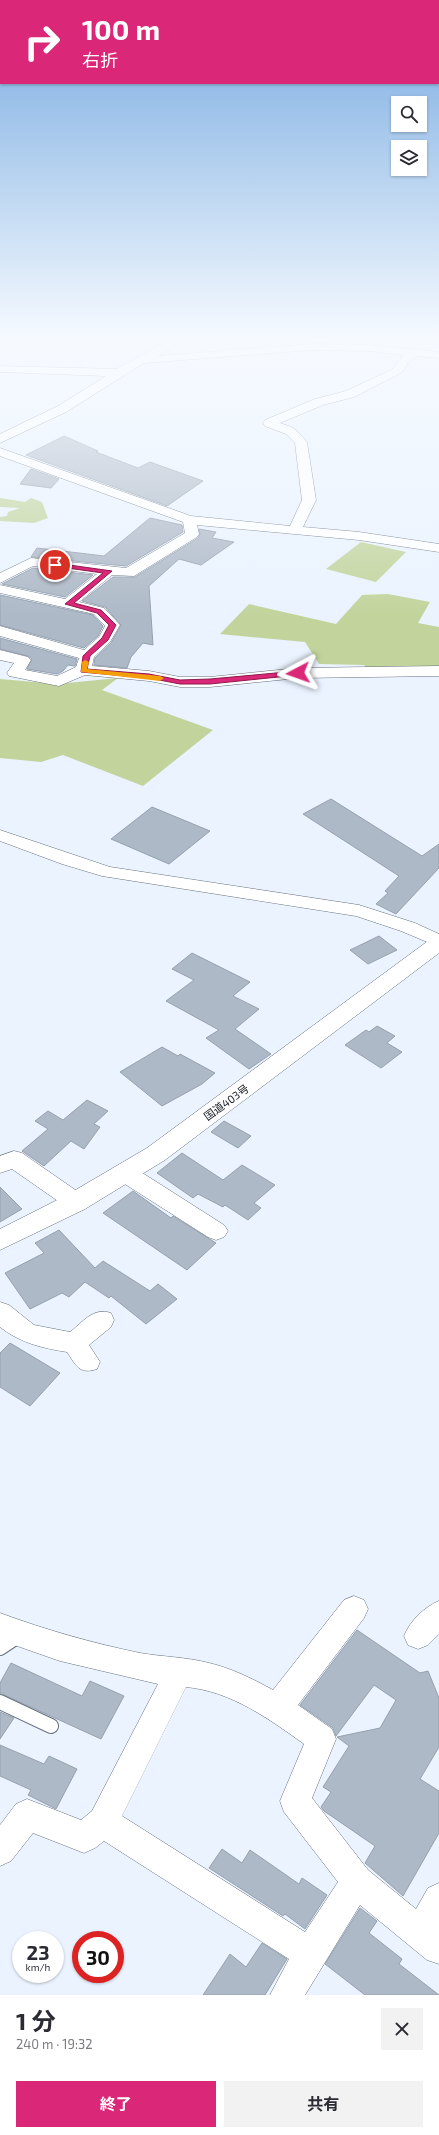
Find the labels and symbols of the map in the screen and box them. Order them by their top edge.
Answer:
pin [38,548,72,582]
position arrow [277,652,319,694]
street label: 国道403号 [201,1081,251,1123]
speed limit sign: 30 [72,1931,124,1983]

